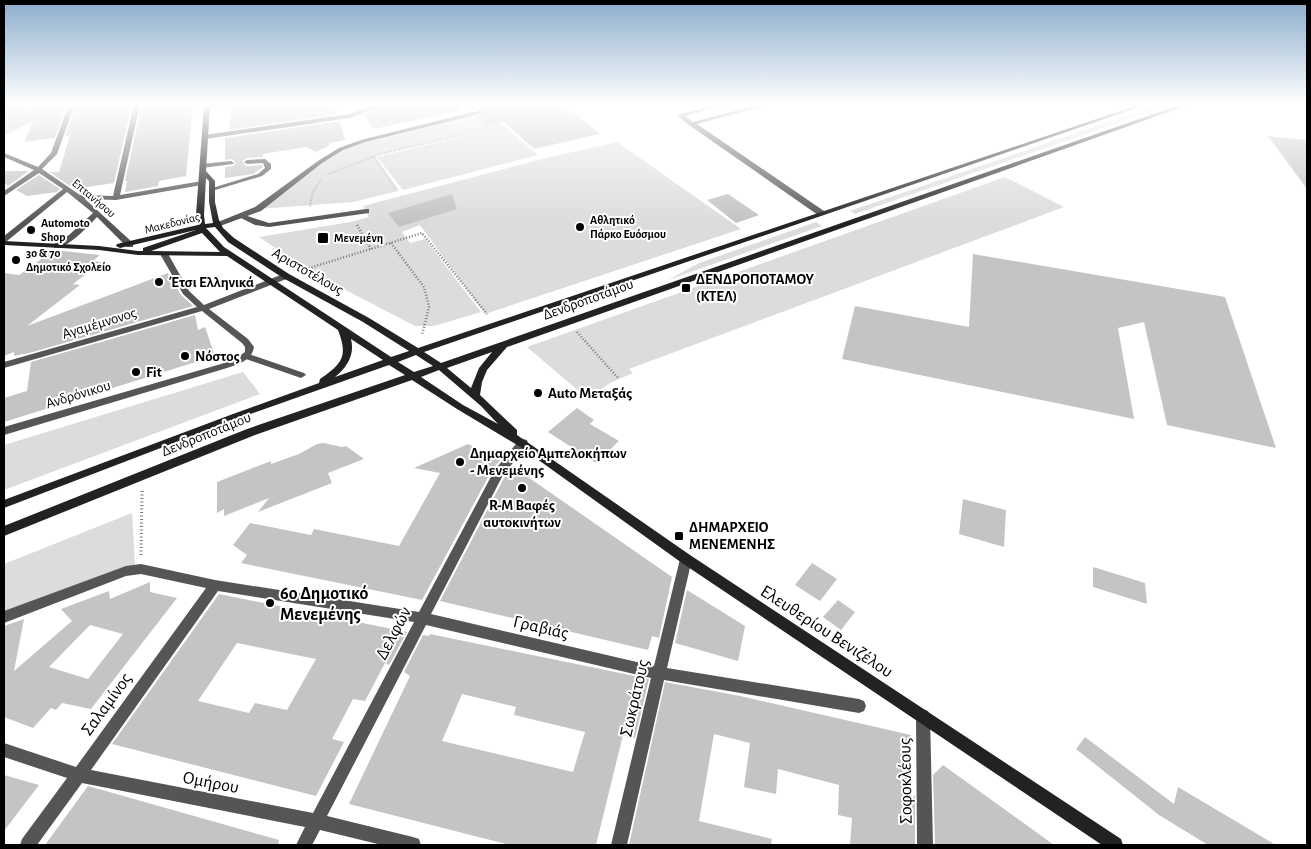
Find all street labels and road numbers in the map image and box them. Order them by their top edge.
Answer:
street label: Επτανήσου [70,176,118,220]
street label: Μακεδονίας [143,210,201,237]
street label: Αριστοτέλους [269,245,346,298]
street label: Δενδροποτάμου [541,276,635,323]
street label: Αγαμέμνονος [60,305,138,342]
street label: Ανδρόνικου [44,378,112,411]
street label: Δενδροποτάμου [159,410,253,459]
street label: Ελευθερίου Βενιζέλου [757,582,896,681]
street label: Δελφών [373,604,415,663]
street label: Γραβιάς [511,613,570,643]
street label: Σωκράτους [617,658,653,739]
street label: Σαλαμίνος [77,669,135,739]
street label: Σοφοκλέους [896,738,916,824]
street label: Ομήρου [181,769,240,797]

